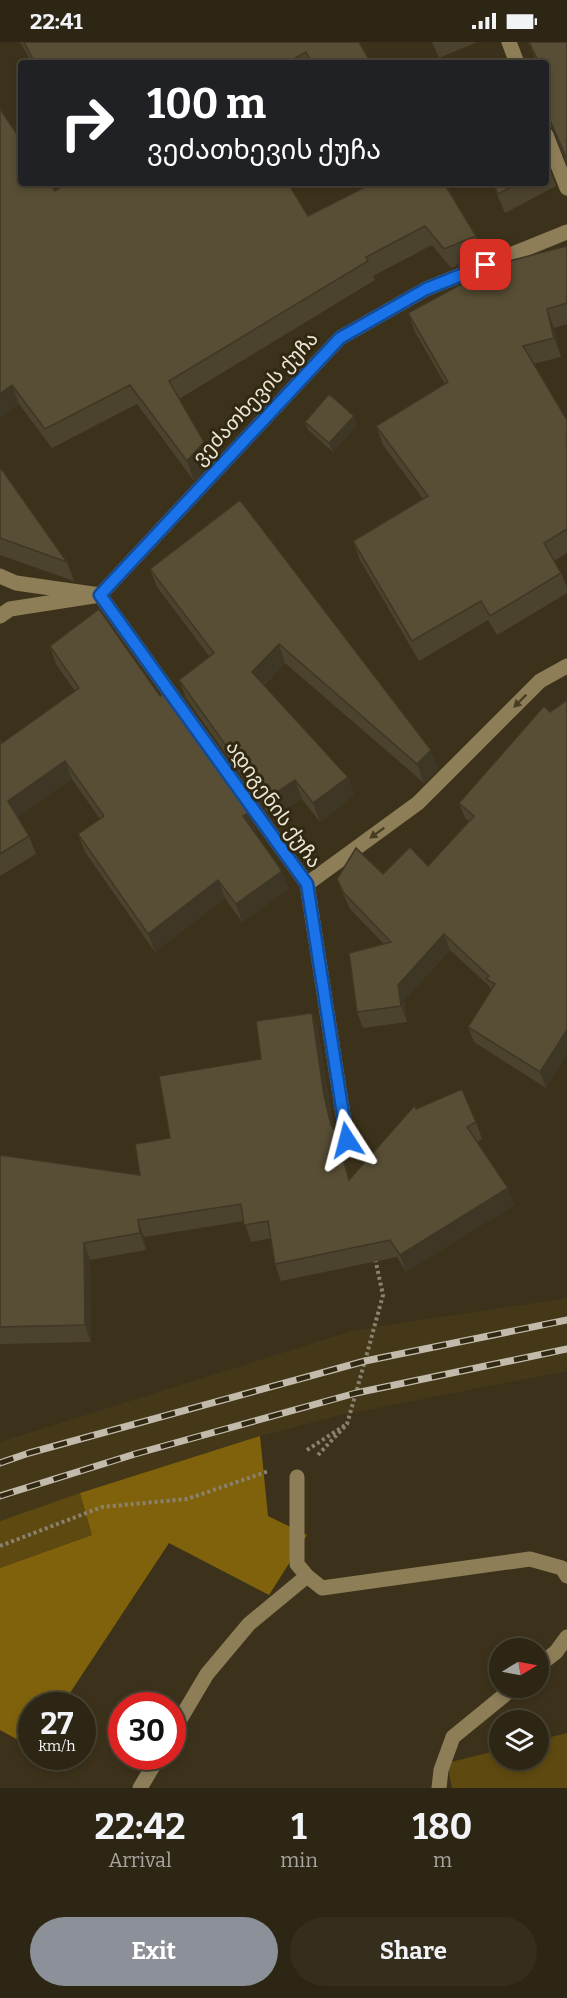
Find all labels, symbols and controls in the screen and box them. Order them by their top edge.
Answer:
text: 22:41 [30,8,83,35]
text: 100 m [147,79,266,129]
icon: right [48,84,126,162]
text: ვეძათხევის ქუჩა [147,134,381,166]
pin [460,239,511,290]
icon: arrive [469,248,502,281]
street label: ვეძათხევის ქუჩა [187,326,323,470]
one-way arrow [514,693,528,707]
street label: ადიგენის ქუჩა [220,736,327,873]
one-way arrow [370,826,385,838]
position arrow [315,1108,379,1172]
north arrow [489,1638,549,1698]
map controls [489,1638,549,1770]
speed limit sign: 30 [108,1692,186,1770]
text: 27 [41,1706,73,1742]
button: layers [489,1710,549,1770]
text: km/h [38,1737,76,1755]
text: 22:42 [95,1805,186,1849]
text: 1 [291,1805,307,1849]
text: 180 [412,1805,472,1849]
text: Arrival [108,1848,172,1872]
text: min [280,1848,318,1872]
text: m [433,1848,452,1872]
button: Exit [30,1917,278,1986]
button: Share [290,1917,537,1986]

